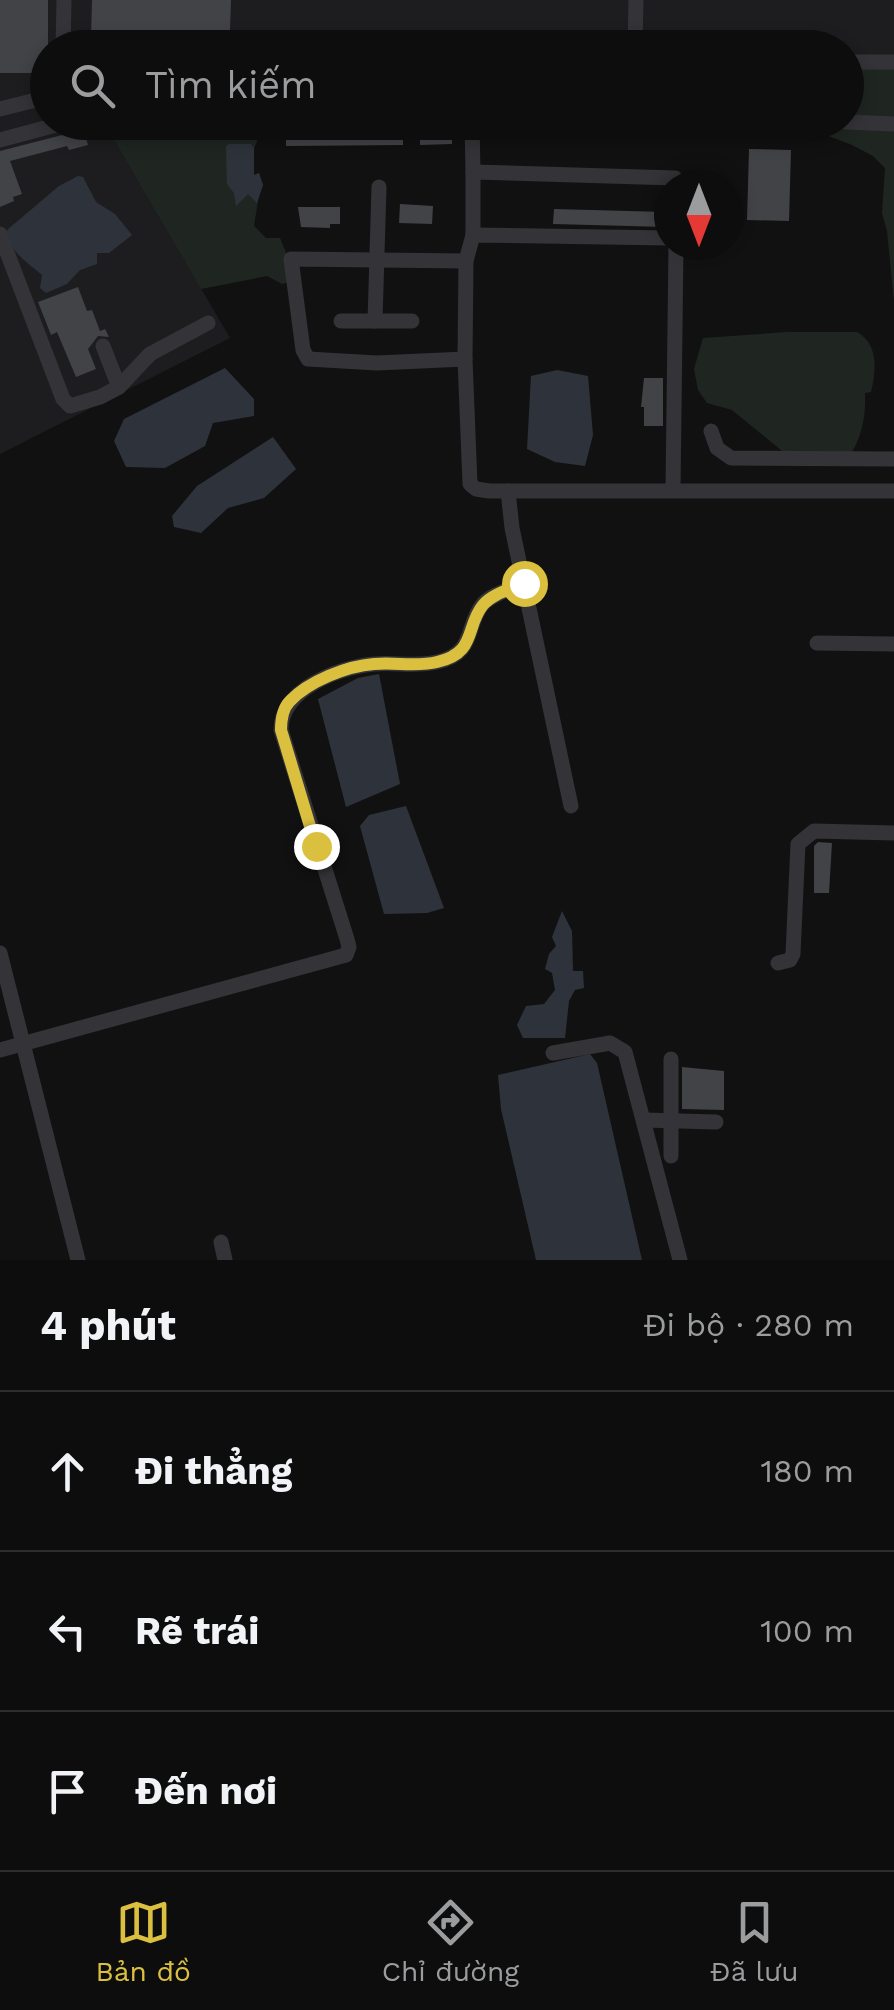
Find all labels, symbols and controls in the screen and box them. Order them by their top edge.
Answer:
search box [30,30,864,140]
icon: search [65,58,120,113]
text: Tìm kiếm [145,63,316,107]
north arrow [654,170,744,260]
route start [502,561,548,607]
route end [294,824,340,870]
text: 4 phút [40,1301,176,1350]
text: Đi bộ · 280 m [643,1306,854,1344]
icon: ahead [40,1444,95,1499]
text: Đi thẳng [135,1449,292,1493]
text: 180 m [760,1452,854,1490]
icon: left [40,1604,95,1659]
text: Rẽ trái [135,1609,259,1653]
text: 100 m [760,1612,854,1650]
icon: arrive [40,1764,95,1819]
text: Đến nơi [135,1769,277,1813]
tab: Bản đồ [95,1895,191,1988]
tab: Chỉ đường [382,1895,519,1988]
tab: Đã lưu [710,1895,799,1988]

